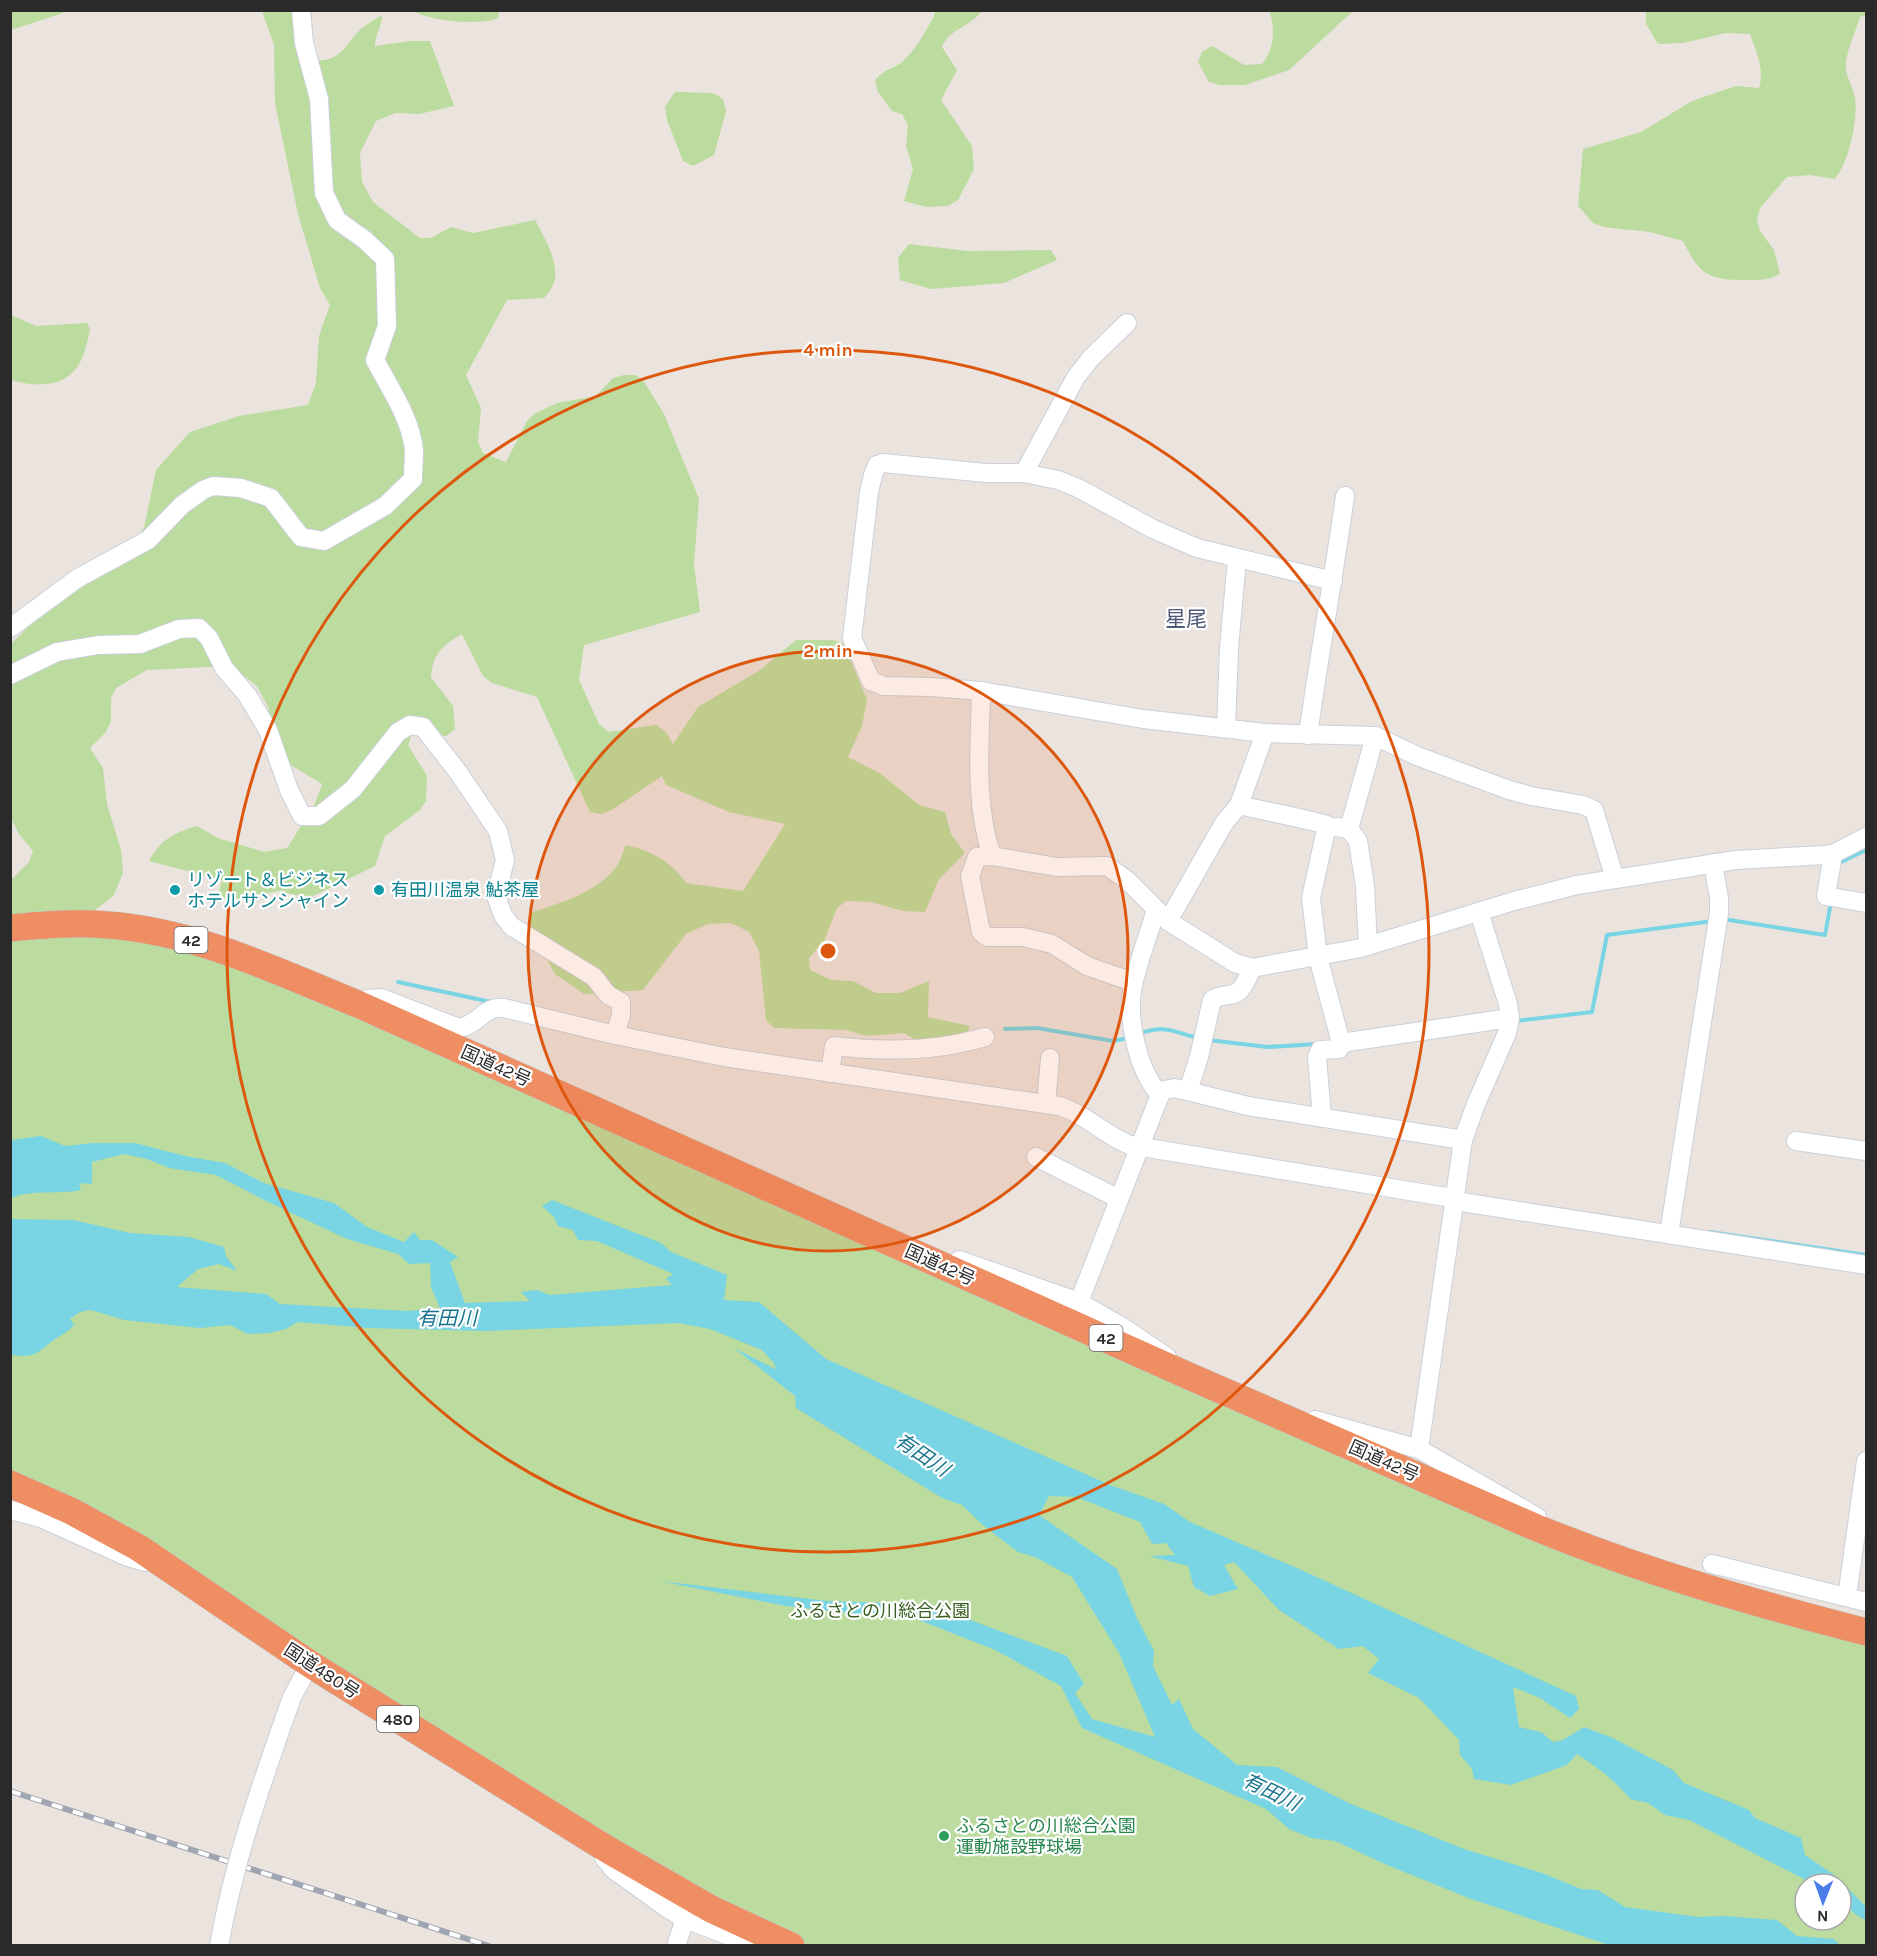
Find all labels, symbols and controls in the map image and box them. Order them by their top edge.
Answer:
text: 4 min [803,339,853,361]
district label: 星尾 [1165,607,1207,631]
text: 2 min [803,640,853,662]
place label: リゾート＆ビジネス ホテルサンシャイン [187,869,349,912]
place label: 有田川温泉 鮎茶屋 [391,879,539,901]
marker: リゾート＆ビジネス ホテルサンシャイン [168,883,182,897]
marker: 有田川温泉 鮎茶屋 [372,883,386,897]
road number: 42 [174,927,207,953]
centre of rings [818,941,838,961]
street label: 国道42号 [458,1041,534,1091]
street label: 国道42号 [902,1240,978,1290]
water label: 有田川 [417,1307,479,1330]
road number: 42 [1090,1325,1122,1351]
water label: 有田川 [891,1429,955,1482]
street label: 国道42号 [1346,1436,1422,1486]
park label: ふるさとの川総合公園 [790,1600,970,1622]
street label: 国道480号 [280,1638,364,1704]
road number: 480 [377,1706,419,1732]
water label: 有田川 [1239,1769,1305,1816]
place label: ふるさとの川総合公園 運動施設野球場 [956,1815,1136,1858]
marker: ふるさとの川総合公園 運動施設野球場 [937,1829,951,1843]
north arrow [1793,1872,1853,1932]
text: N [1817,1907,1829,1926]

